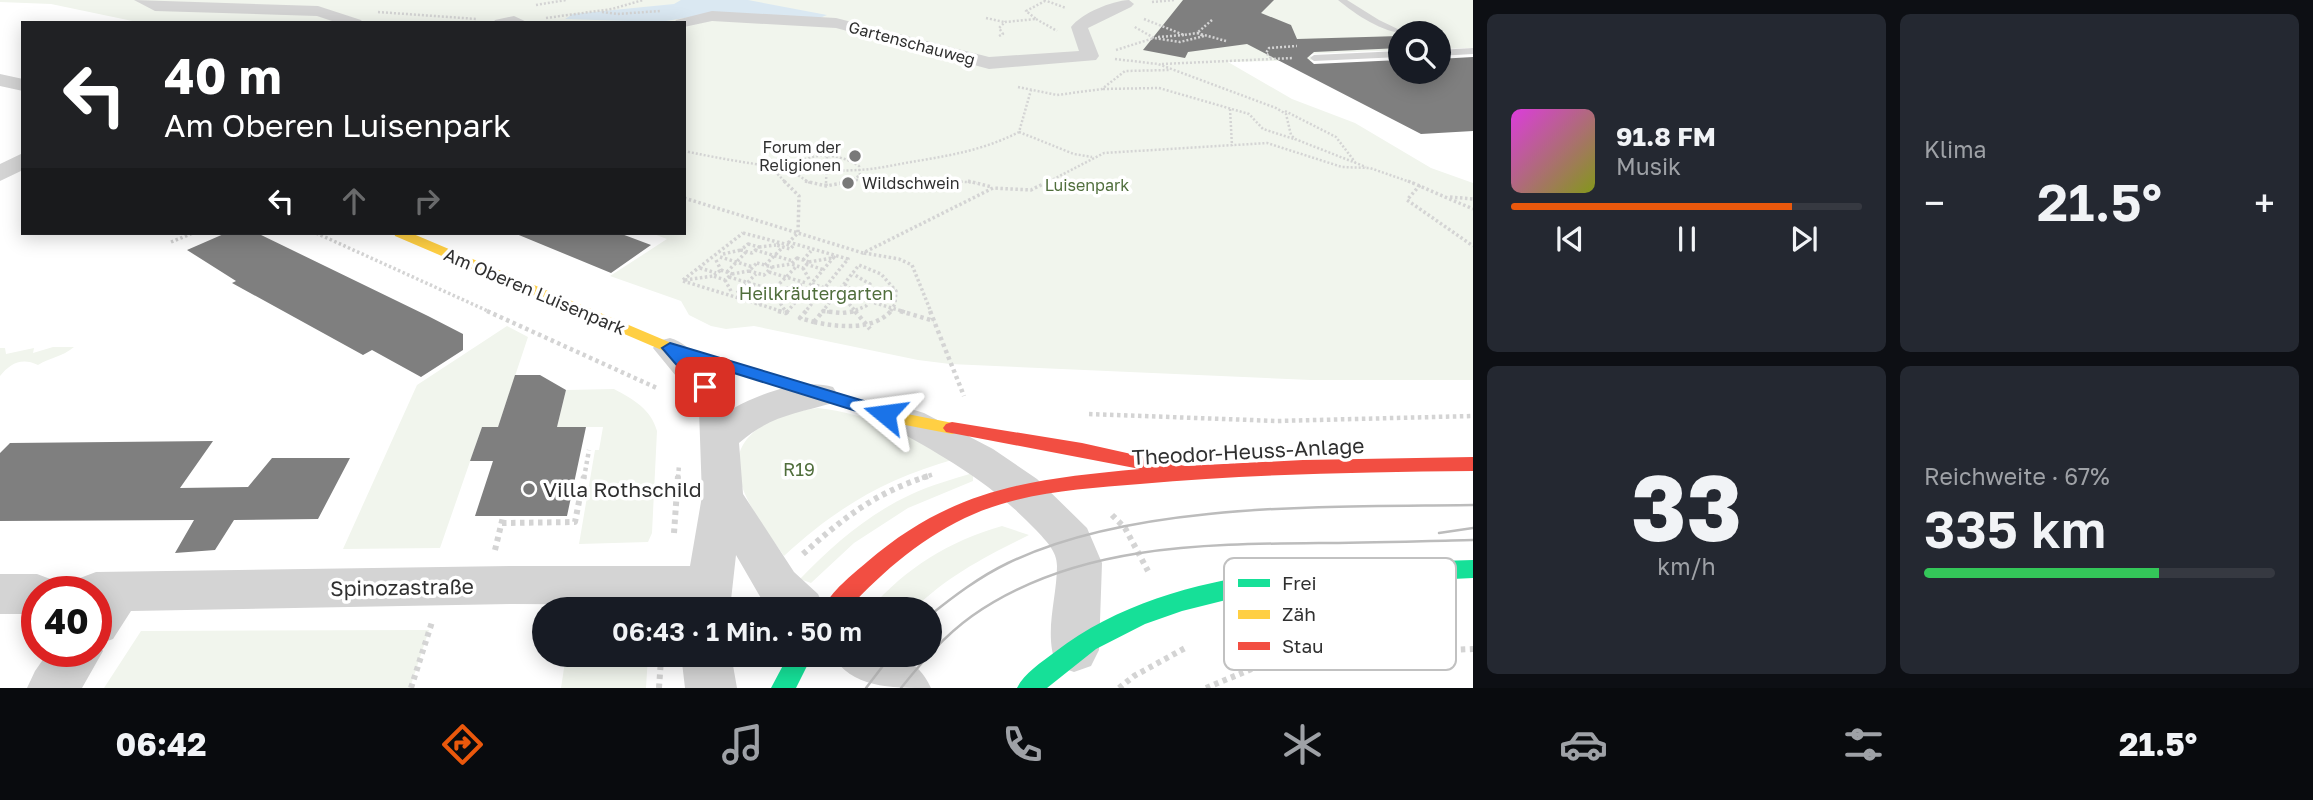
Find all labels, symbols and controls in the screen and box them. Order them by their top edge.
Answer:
street label: Gartenschauweg [847,17,977,69]
map controls [1388,21,1451,84]
button: search [1388,21,1451,84]
text: 40 m [164,46,282,105]
icon: left [49,49,140,140]
text: Am Oberen Luisenpark [164,106,511,144]
text: 91.8 FM [1616,121,1716,152]
text: Klima [1924,135,1987,163]
place label: Forum der Religionen [759,137,841,175]
marker: Forum der Religionen [847,148,863,164]
text: Musik [1616,152,1681,180]
text: 21.5° [2037,170,2162,232]
place label: Wildschwein [862,173,960,193]
marker: Wildschwein [840,175,856,191]
park label: Luisenpark [1045,175,1129,195]
text: − [1924,180,1945,225]
text: + [2254,180,2275,225]
icon: left [262,182,300,220]
icon: ahead [335,182,373,220]
icon: right [408,182,446,220]
icon: previous [1551,220,1589,258]
icon: pause [1668,220,1706,258]
icon: next [1785,220,1823,258]
street label: Am Oberen Luisenpark [441,243,629,339]
park label: Heilkräutergarten [739,282,893,304]
pin [675,357,735,417]
icon: arrive [686,368,724,406]
position arrow [848,377,922,451]
street label: Theodor-Heuss-Anlage [1131,432,1365,470]
text: 33 [1631,452,1742,561]
park label: R19 [783,458,815,480]
text: Reichweite · 67% [1924,462,2110,490]
place label: Villa Rothschild [543,476,702,502]
marker: Villa Rothschild [521,481,537,497]
text: 335 km [1924,497,2106,559]
text: km/h [1657,552,1716,580]
legend [1224,558,1456,670]
text: Frei [1282,571,1317,594]
street label: Spinozastraße [330,573,474,601]
speed limit sign: 40 [21,576,112,667]
text: Zäh [1282,602,1316,625]
text: 06:43 · 1 Min. · 50 m [612,616,862,647]
text: Stau [1282,634,1324,657]
icon: directions [438,720,487,769]
icon: music [718,720,767,769]
icon: phone [998,720,1047,769]
icon: climate [1278,720,1327,769]
icon: car [1559,720,1608,769]
icon: filters [1839,720,1888,769]
text: 06:42 [116,725,207,763]
text: 21.5° [2119,725,2197,763]

